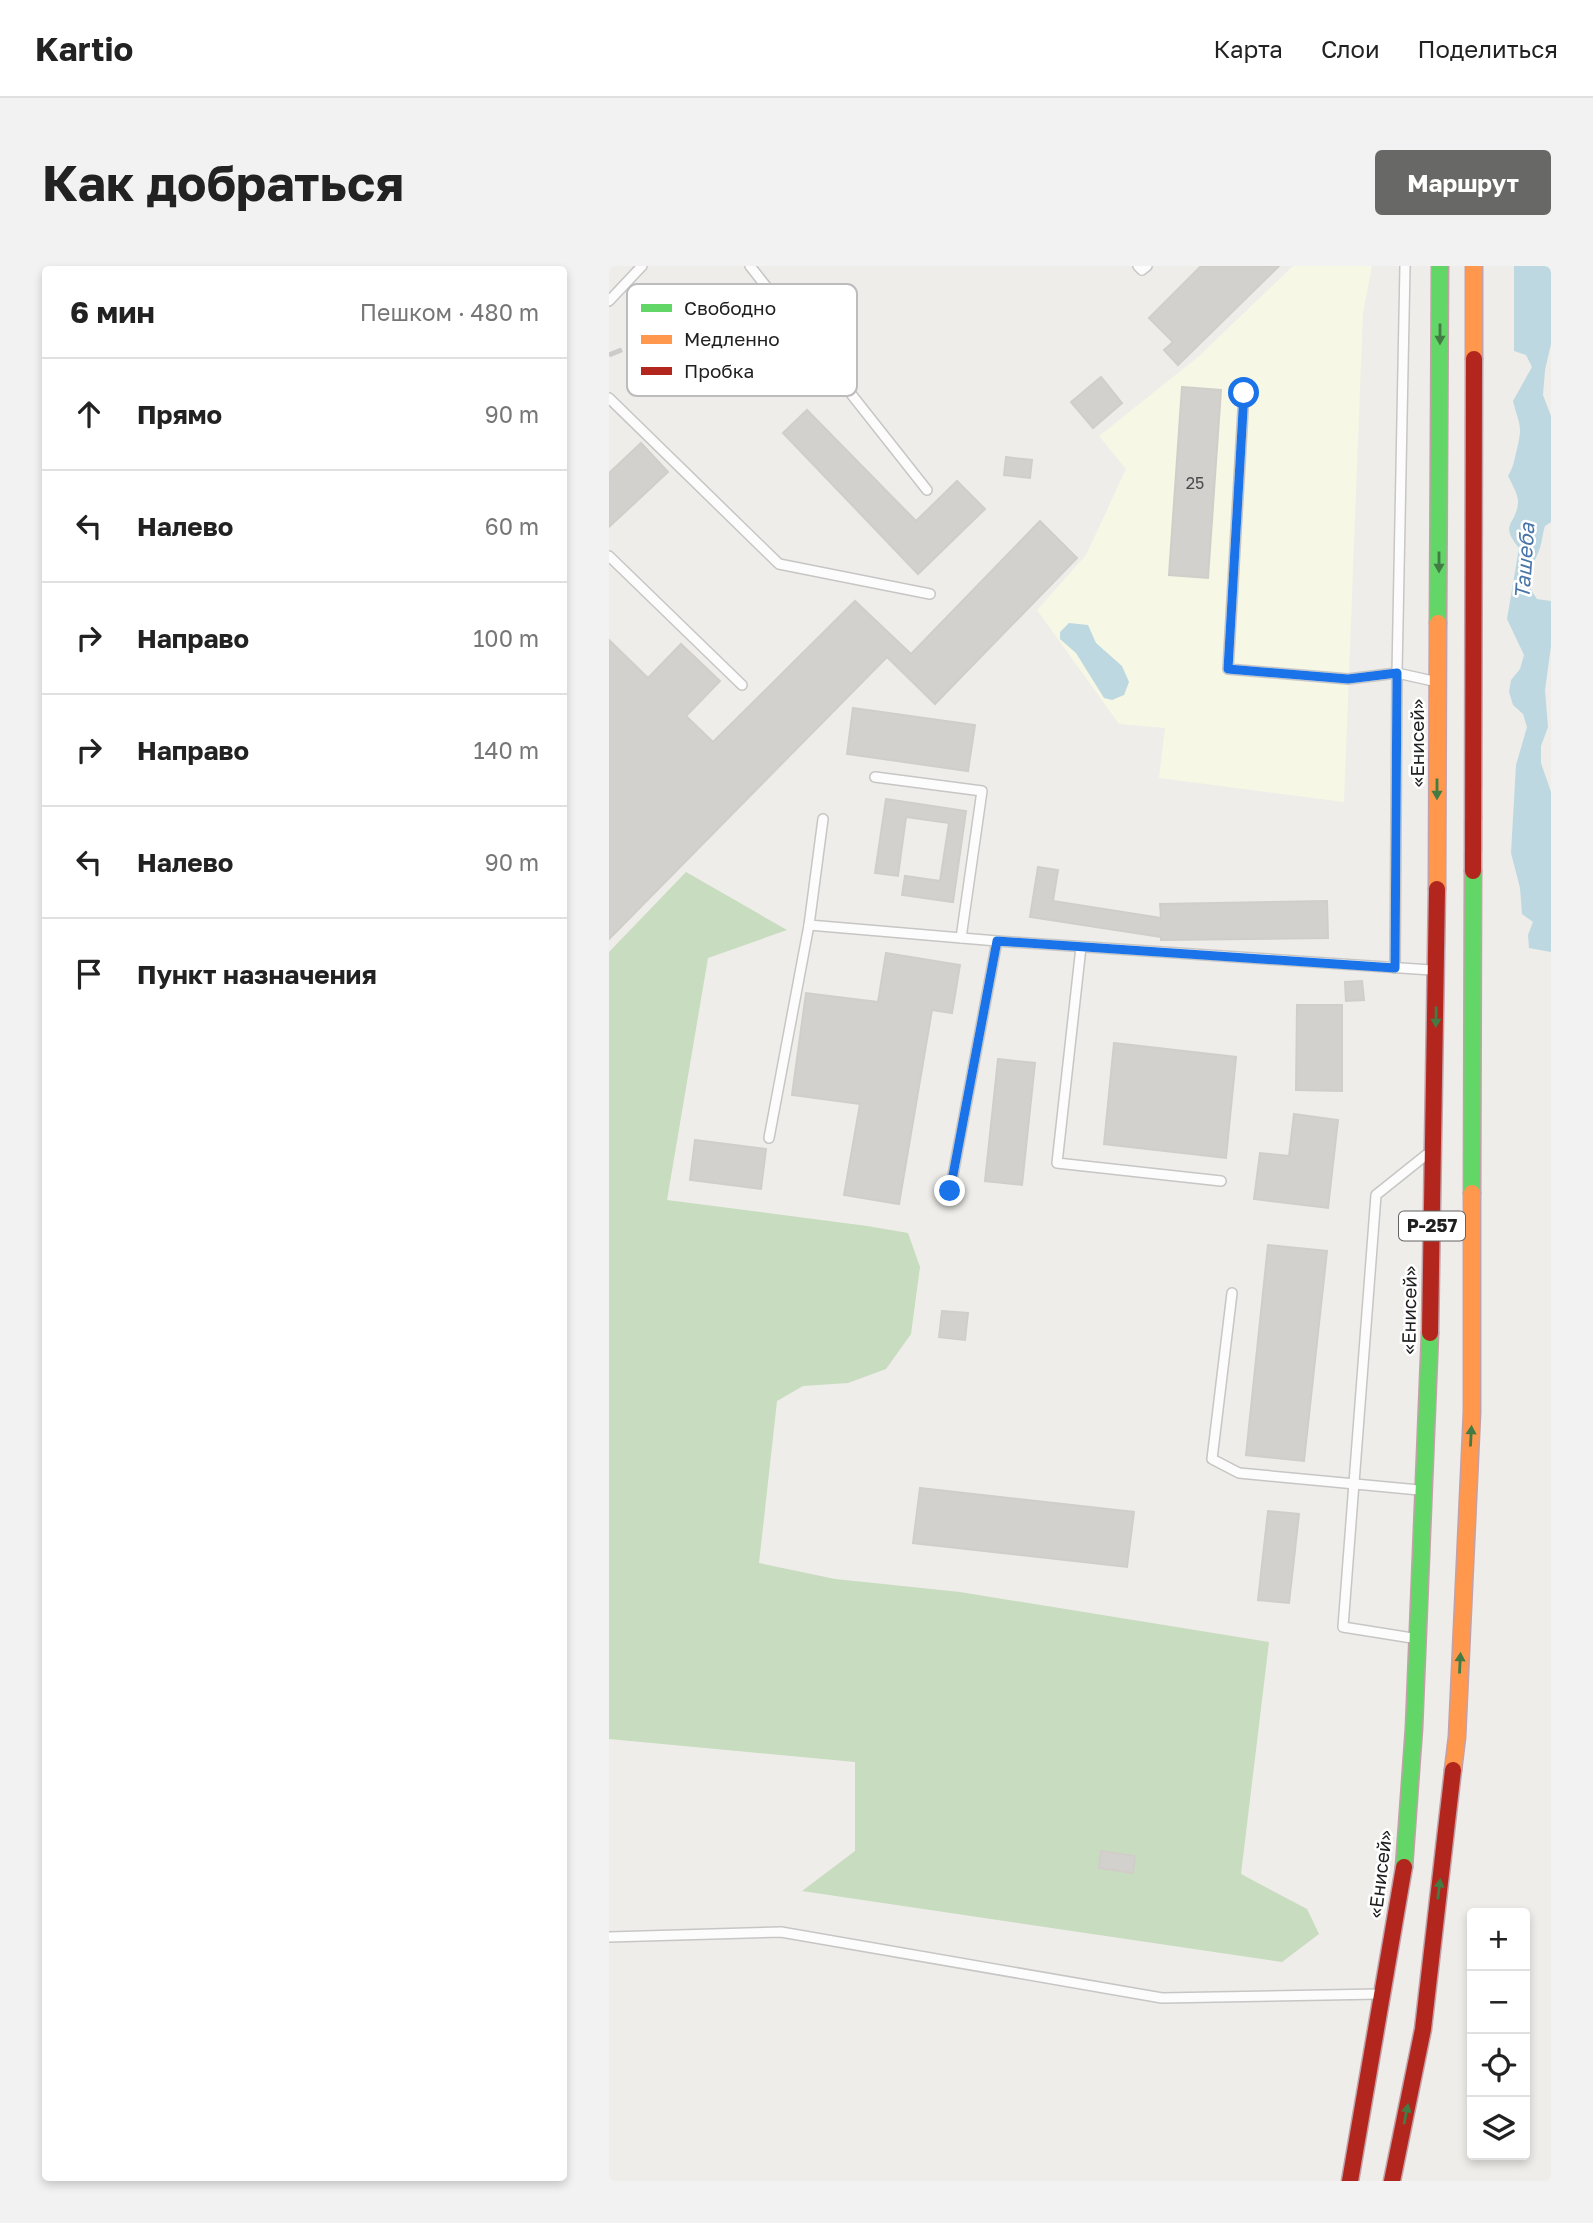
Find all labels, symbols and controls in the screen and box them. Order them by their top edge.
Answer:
text: Kartio [35,29,133,68]
text: Карта [1213,34,1283,63]
text: Слои [1321,34,1380,63]
text: Поделиться [1418,34,1558,63]
button: Маршрут [1375,150,1551,215]
text: Как добраться [42,153,404,212]
legend [627,284,857,396]
text: 6 мин [70,294,155,330]
text: Свободно [684,296,776,319]
text: Пешком · 480 m [360,298,539,326]
one-way arrow [1434,323,1446,345]
text: Медленно [684,327,780,350]
text: Пробка [684,359,754,382]
route start [1228,377,1259,408]
icon: ahead [70,395,108,433]
text: Прямо [137,399,222,430]
text: 90 m [485,400,539,428]
house number: 25 [1186,473,1204,493]
icon: left [70,507,108,545]
text: Налево [137,511,233,542]
text: 60 m [485,512,539,540]
water label: Ташеба [1508,521,1540,600]
one-way arrow [1433,551,1445,573]
icon: right [70,619,108,657]
text: Направо [137,623,249,654]
text: 100 m [473,624,539,652]
street label: «Енисей» [1405,699,1428,787]
icon: right [70,731,108,769]
text: Направо [137,735,249,766]
text: 140 m [473,736,539,764]
one-way arrow [1431,778,1443,800]
icon: left [70,843,108,881]
text: Налево [137,847,233,878]
text: 90 m [485,848,539,876]
icon: arrive [70,955,108,993]
text: Пункт назначения [137,959,377,990]
one-way arrow [1430,1006,1441,1028]
route end [934,1175,965,1206]
road number: Р-257 [1399,1211,1465,1240]
street label: «Енисей» [1396,1265,1421,1355]
one-way arrow [1465,1424,1476,1446]
one-way arrow [1455,1652,1466,1674]
street label: «Енисей» [1363,1829,1396,1919]
one-way arrow [1434,1878,1445,1900]
map controls [1467,1908,1530,2160]
button: + [1467,1908,1530,1971]
button: − [1467,1971,1530,2034]
button: locate [1467,2034,1530,2097]
button: layers [1467,2097,1530,2160]
one-way arrow [1400,2103,1411,2125]

